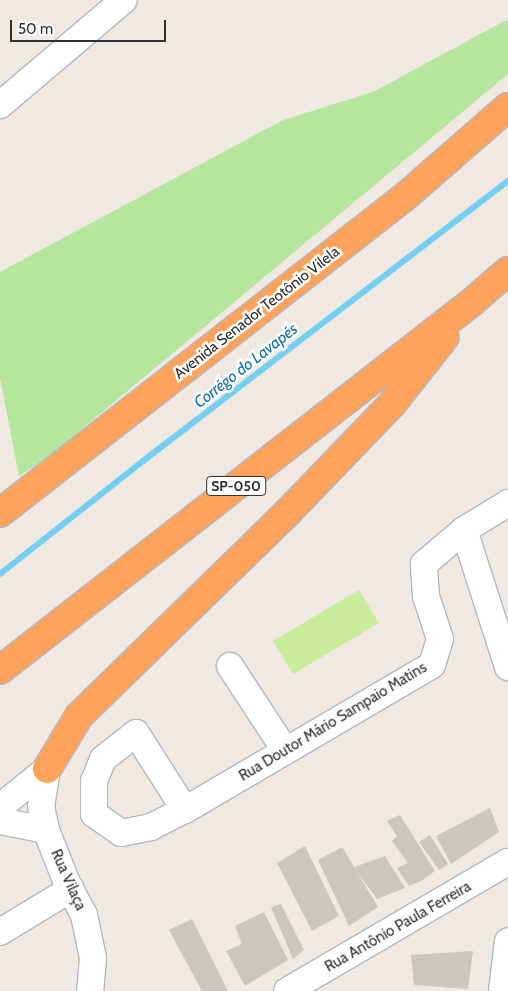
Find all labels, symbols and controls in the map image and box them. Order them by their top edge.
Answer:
scale bar [12,10,169,42]
text: 50 m [18,20,53,38]
street label: Avenida Senador Teotônio Vilela [171,243,343,383]
water label: Corrégo do Lavapés [190,320,302,412]
road number: SP-050 [206,474,266,498]
street label: Rua Doutor Mário Sampaio Matins [236,659,430,785]
street label: Rua Vilaça [47,847,89,913]
street label: Rua Antônio Paula Ferreira [322,878,474,976]

